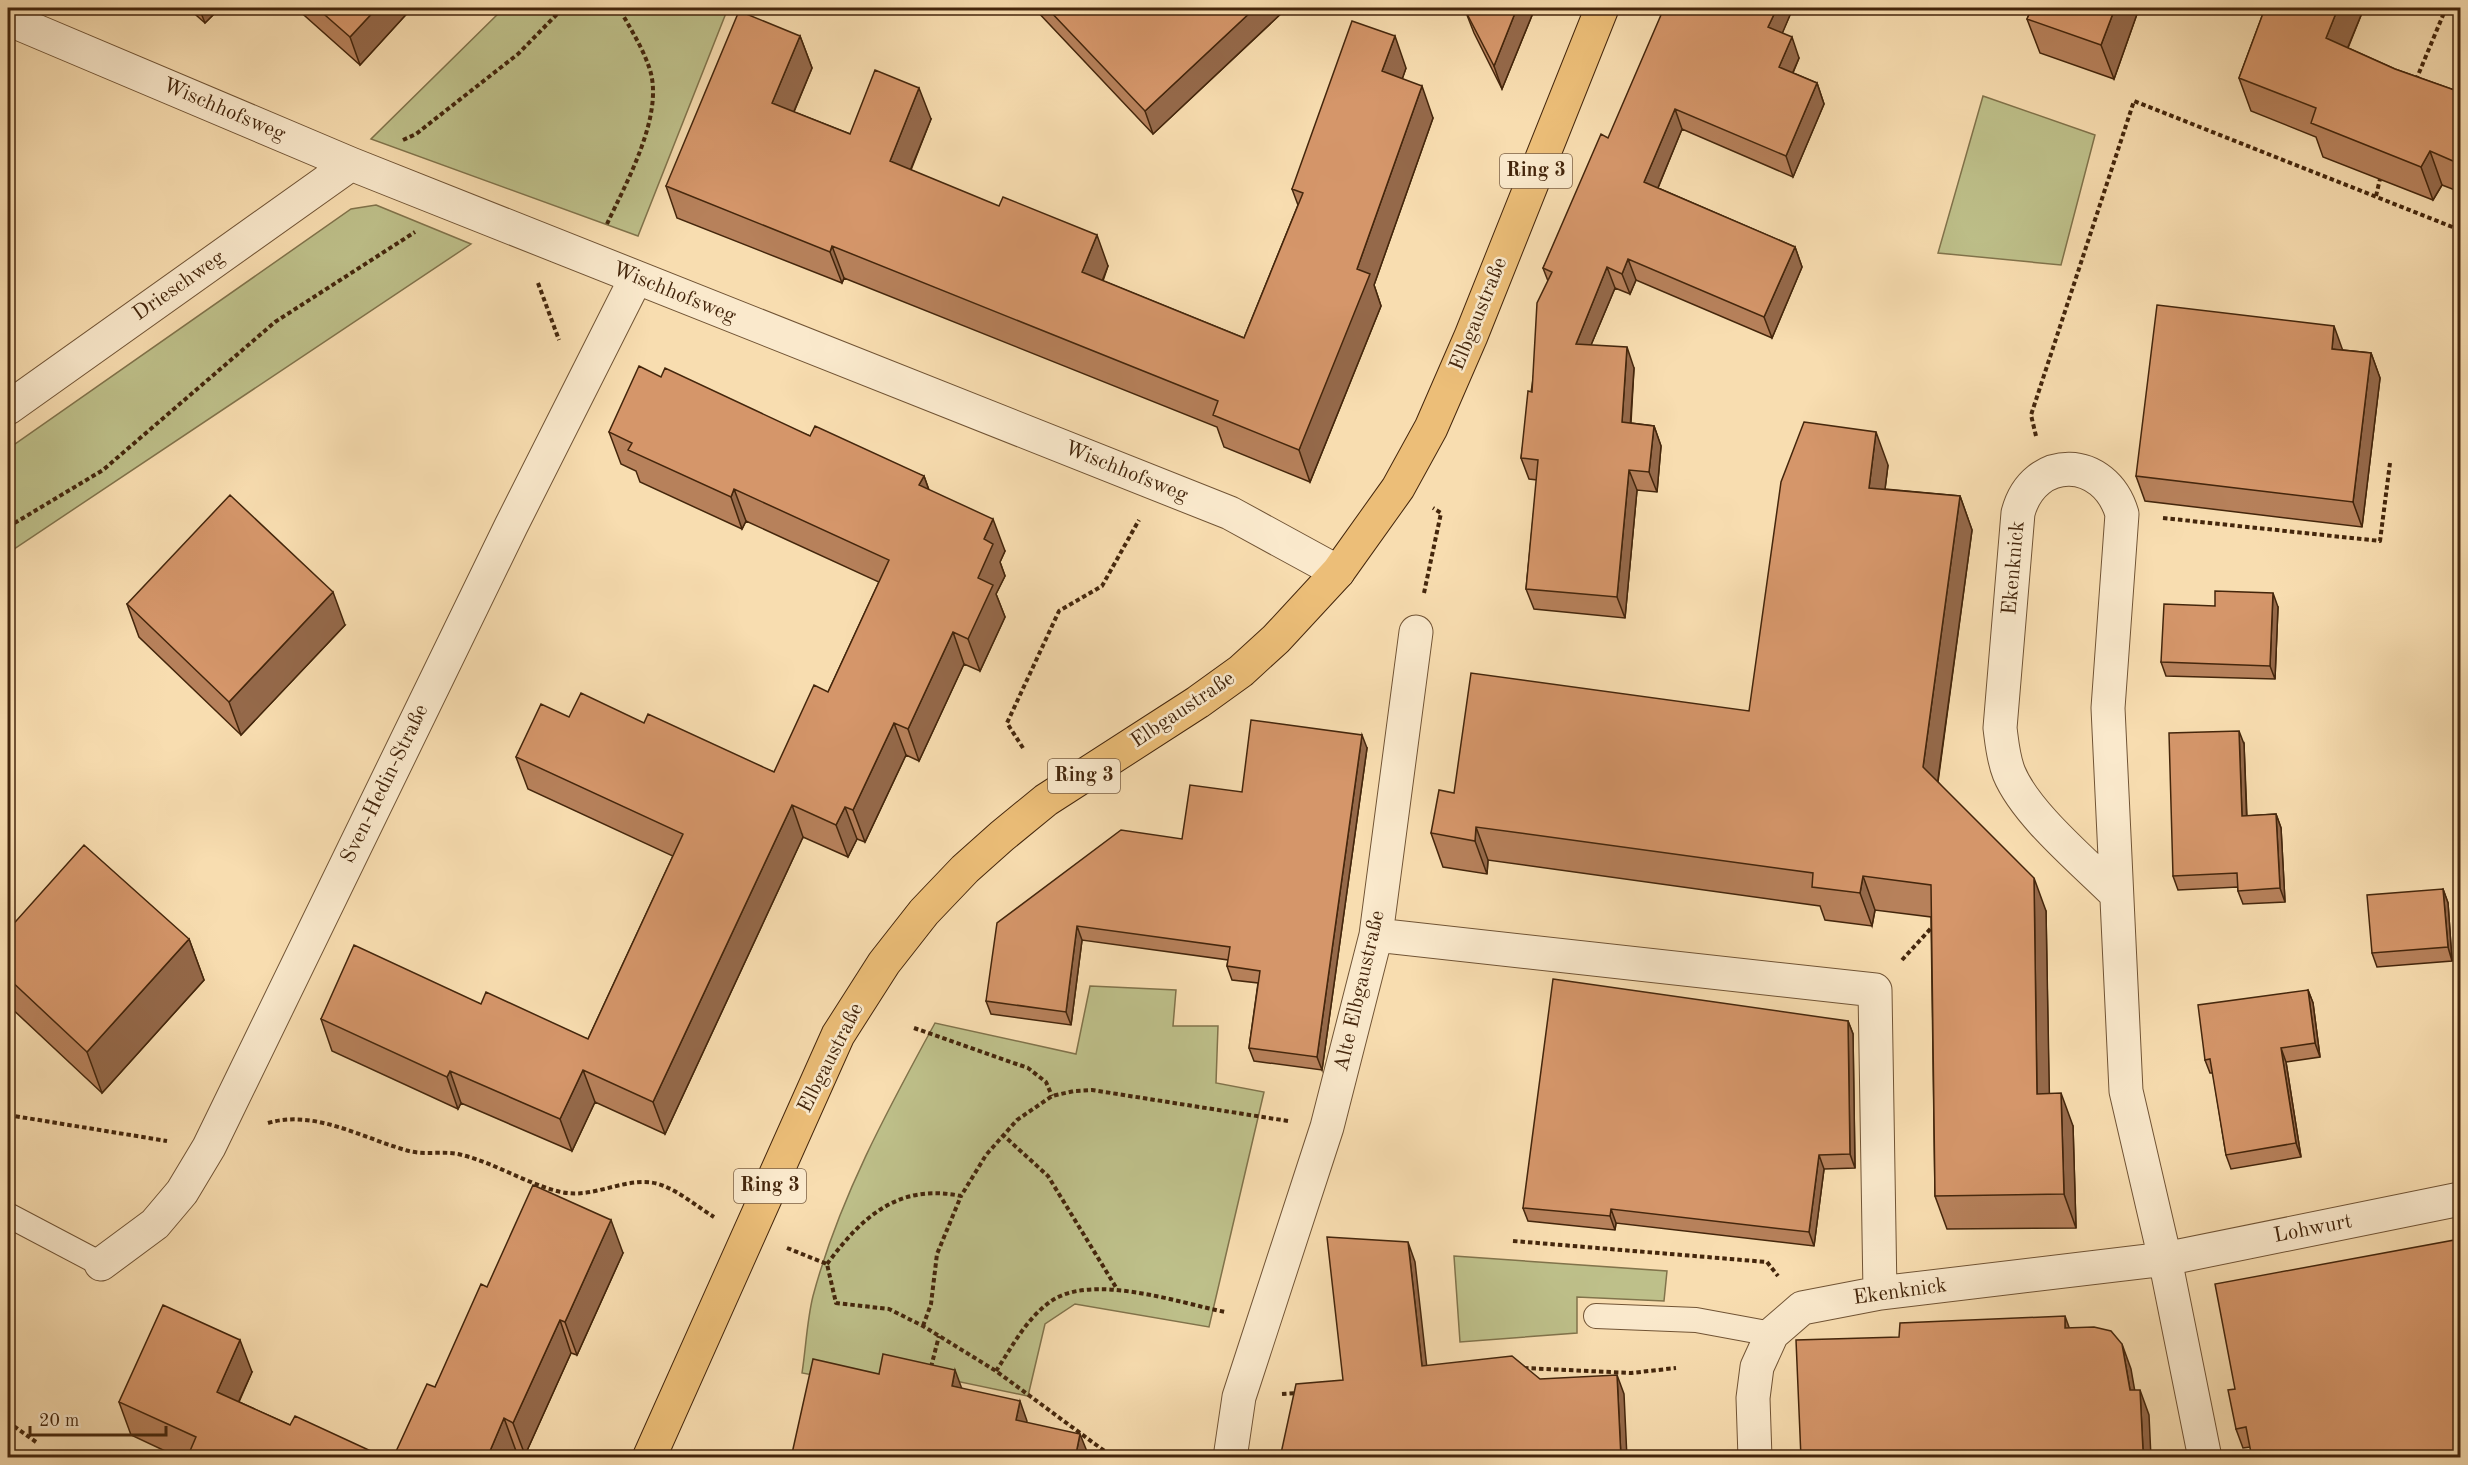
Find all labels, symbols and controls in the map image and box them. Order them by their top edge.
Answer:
street label: Wischhofsweg [160,75,289,146]
road number: Ring 3 [1500,154,1572,188]
street label: Drieschweg [129,247,229,325]
street label: Elbgaustraße [1447,254,1511,374]
street label: Wischhofsweg [609,259,739,328]
street label: Wischhofsweg [1061,438,1191,507]
street label: Ekenknick [1999,520,2029,616]
street label: Elbgaustraße [1127,668,1239,752]
street label: Sven-Hedin-Straße [337,701,433,867]
road number: Ring 3 [1048,759,1120,793]
street label: Alte Elbgaustraße [1331,908,1389,1074]
street label: Elbgaustraße [794,1000,868,1116]
road number: Ring 3 [734,1169,806,1203]
street label: Lohwurt [2272,1211,2354,1247]
street label: Ekenknick [1852,1275,1948,1309]
scale bar [30,1399,166,1437]
text: 20 m [39,1412,79,1430]

